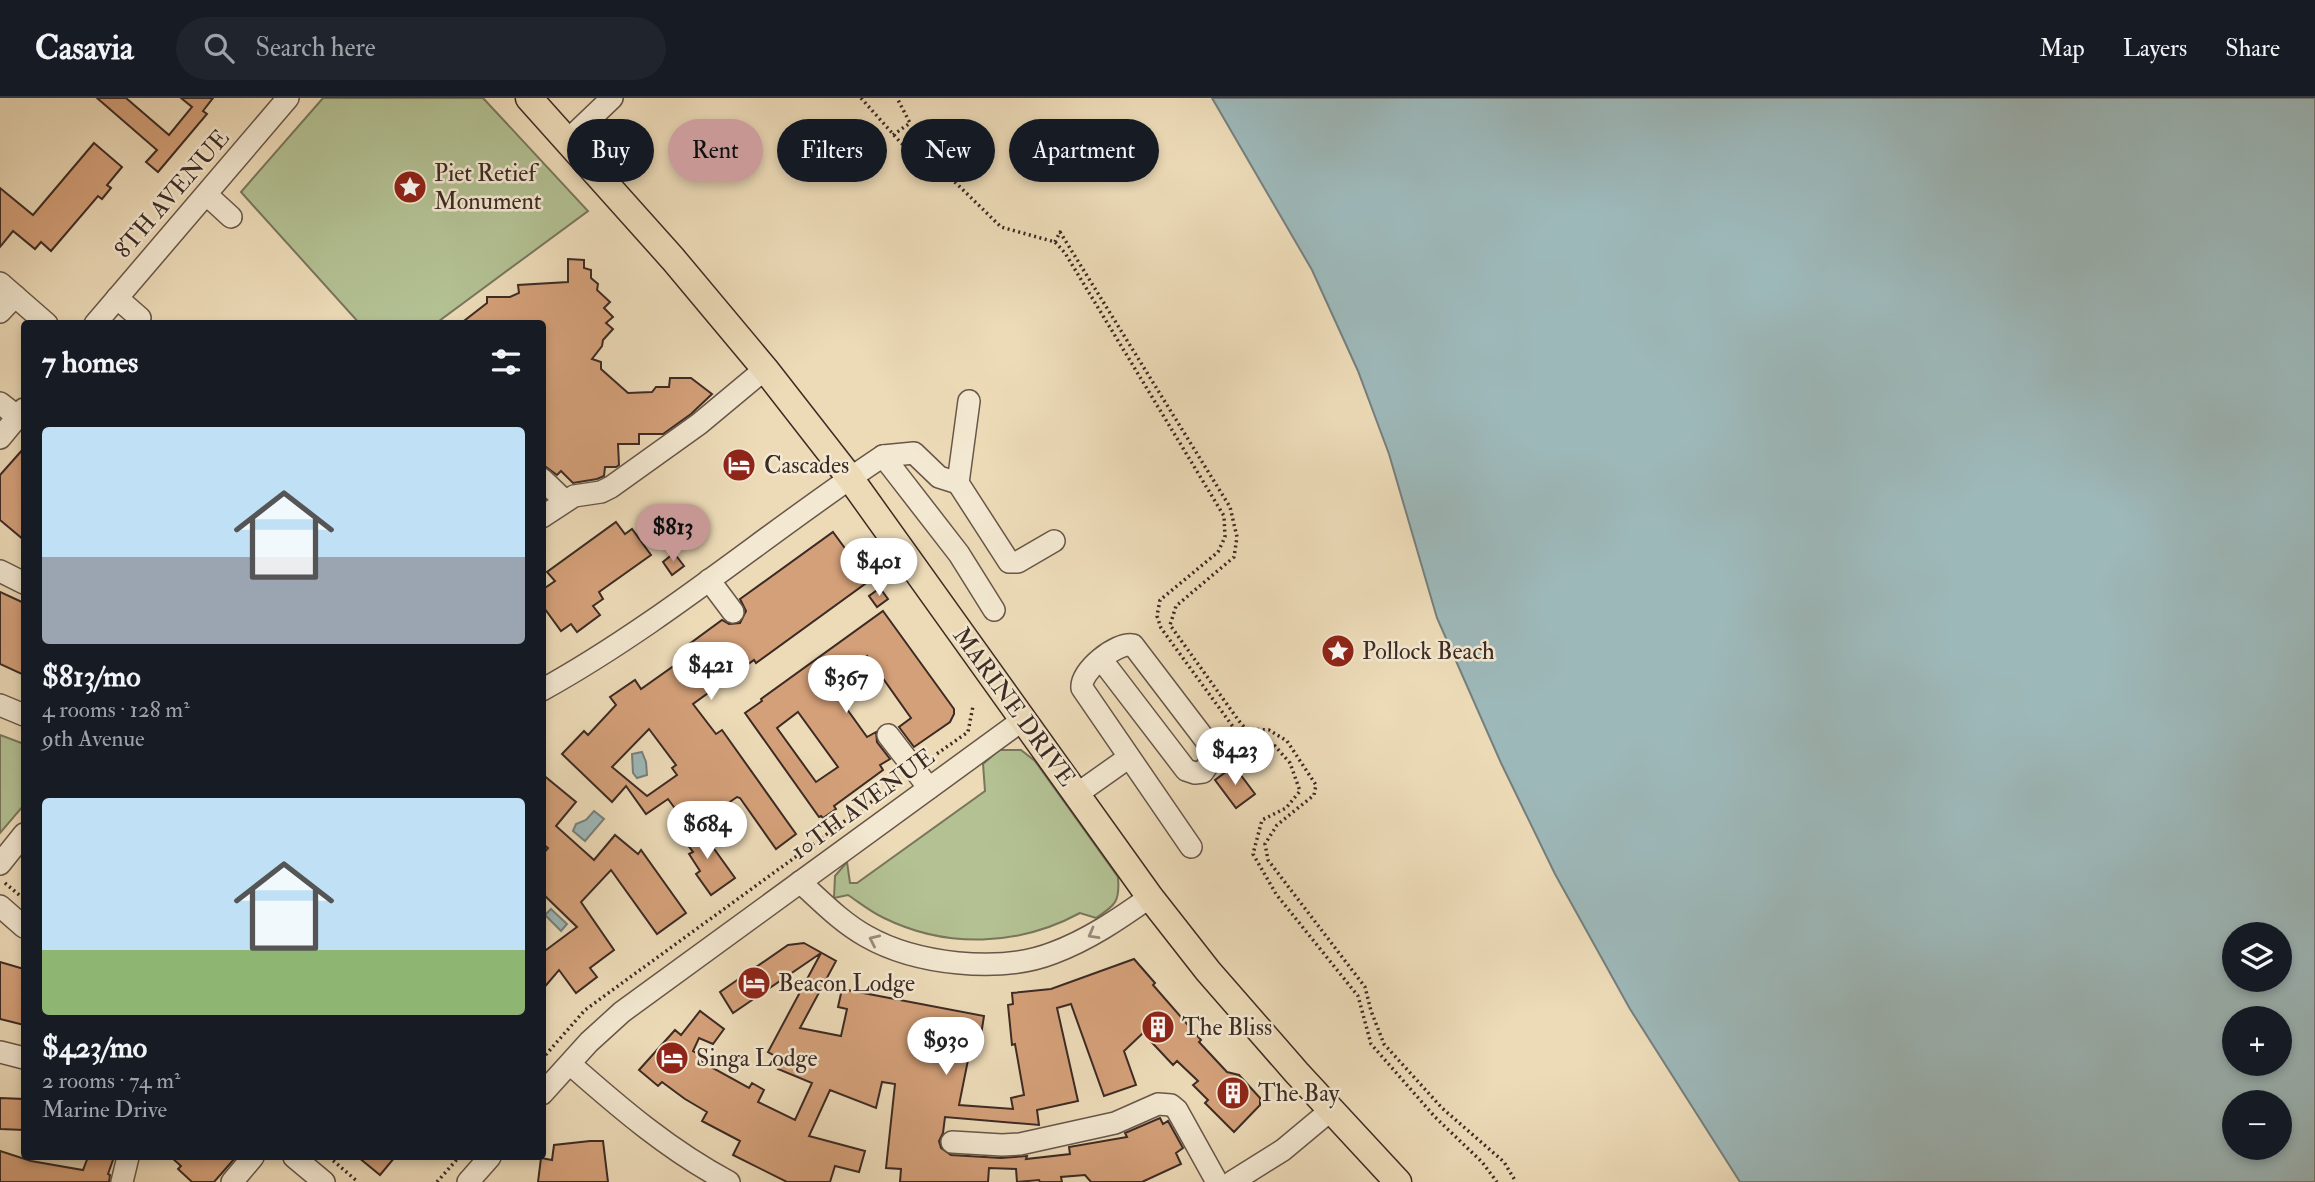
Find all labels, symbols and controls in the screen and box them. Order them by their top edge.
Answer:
search box [176,17,666,80]
text: Casavia [35,28,134,69]
icon: search [200,29,238,67]
text: Search here [256,32,376,64]
text: Map [2040,33,2085,64]
text: Layers [2123,33,2187,64]
text: Share [2225,33,2280,64]
chip: Buy [567,119,654,182]
chip: Rent [668,119,763,182]
chip: Filters [777,119,887,182]
chip: New [901,119,995,182]
chip: Apartment [1009,119,1159,182]
street label: 8TH AVENUE [108,123,236,265]
place label: Piet Retief Monument [434,158,542,217]
place icon: Piet Retief Monument [391,168,429,206]
icon: filters [487,343,525,381]
text: 7 homes [42,344,138,381]
hotel icon: Cascades [720,446,758,484]
place label: Cascades [764,450,849,481]
icon: home [221,472,347,598]
pin: $813 [632,504,714,564]
text: $813 [653,512,693,541]
pin: $401 [838,538,920,598]
text: $401 [856,546,902,575]
street label: MARINE DRIVE [946,621,1082,793]
place icon: Pollock Beach [1319,632,1357,670]
place label: Pollock Beach [1362,636,1495,667]
pin: $421 [670,642,752,702]
text: $421 [688,650,734,679]
pin: $367 [805,656,887,715]
text: $813/mo [42,658,141,695]
text: $367 [824,663,868,692]
text: 4 rooms · 128 m² [42,695,190,724]
text: 9th Avenue [42,724,145,753]
pin: $423 [1194,728,1276,787]
text: $423 [1212,735,1258,764]
street label: 10TH AVENUE [785,741,941,867]
pin: $684 [666,802,748,861]
text: $684 [683,809,731,838]
icon: home [221,843,347,969]
map controls [2222,922,2292,1160]
button: layers [2222,922,2292,992]
one-way arrow [1087,926,1100,939]
one-way arrow [869,934,881,948]
hotel icon: Beacon Lodge [735,964,773,1002]
place label: Beacon Lodge [778,968,915,999]
button: + [2222,1006,2292,1076]
building icon: The Bliss [1139,1008,1177,1046]
place label: The Bliss [1182,1012,1272,1043]
pin: $930 [905,1018,987,1077]
text: $930 [923,1025,969,1054]
text: $423/mo [42,1029,147,1066]
hotel icon: Singa Lodge [653,1039,691,1077]
place label: Singa Lodge [696,1043,817,1074]
text: 2 rooms · 74 m² [42,1066,181,1095]
building icon: The Bay [1214,1074,1252,1112]
place label: The Bay [1258,1078,1340,1109]
button: − [2222,1090,2292,1160]
text: Marine Drive [42,1095,167,1124]

